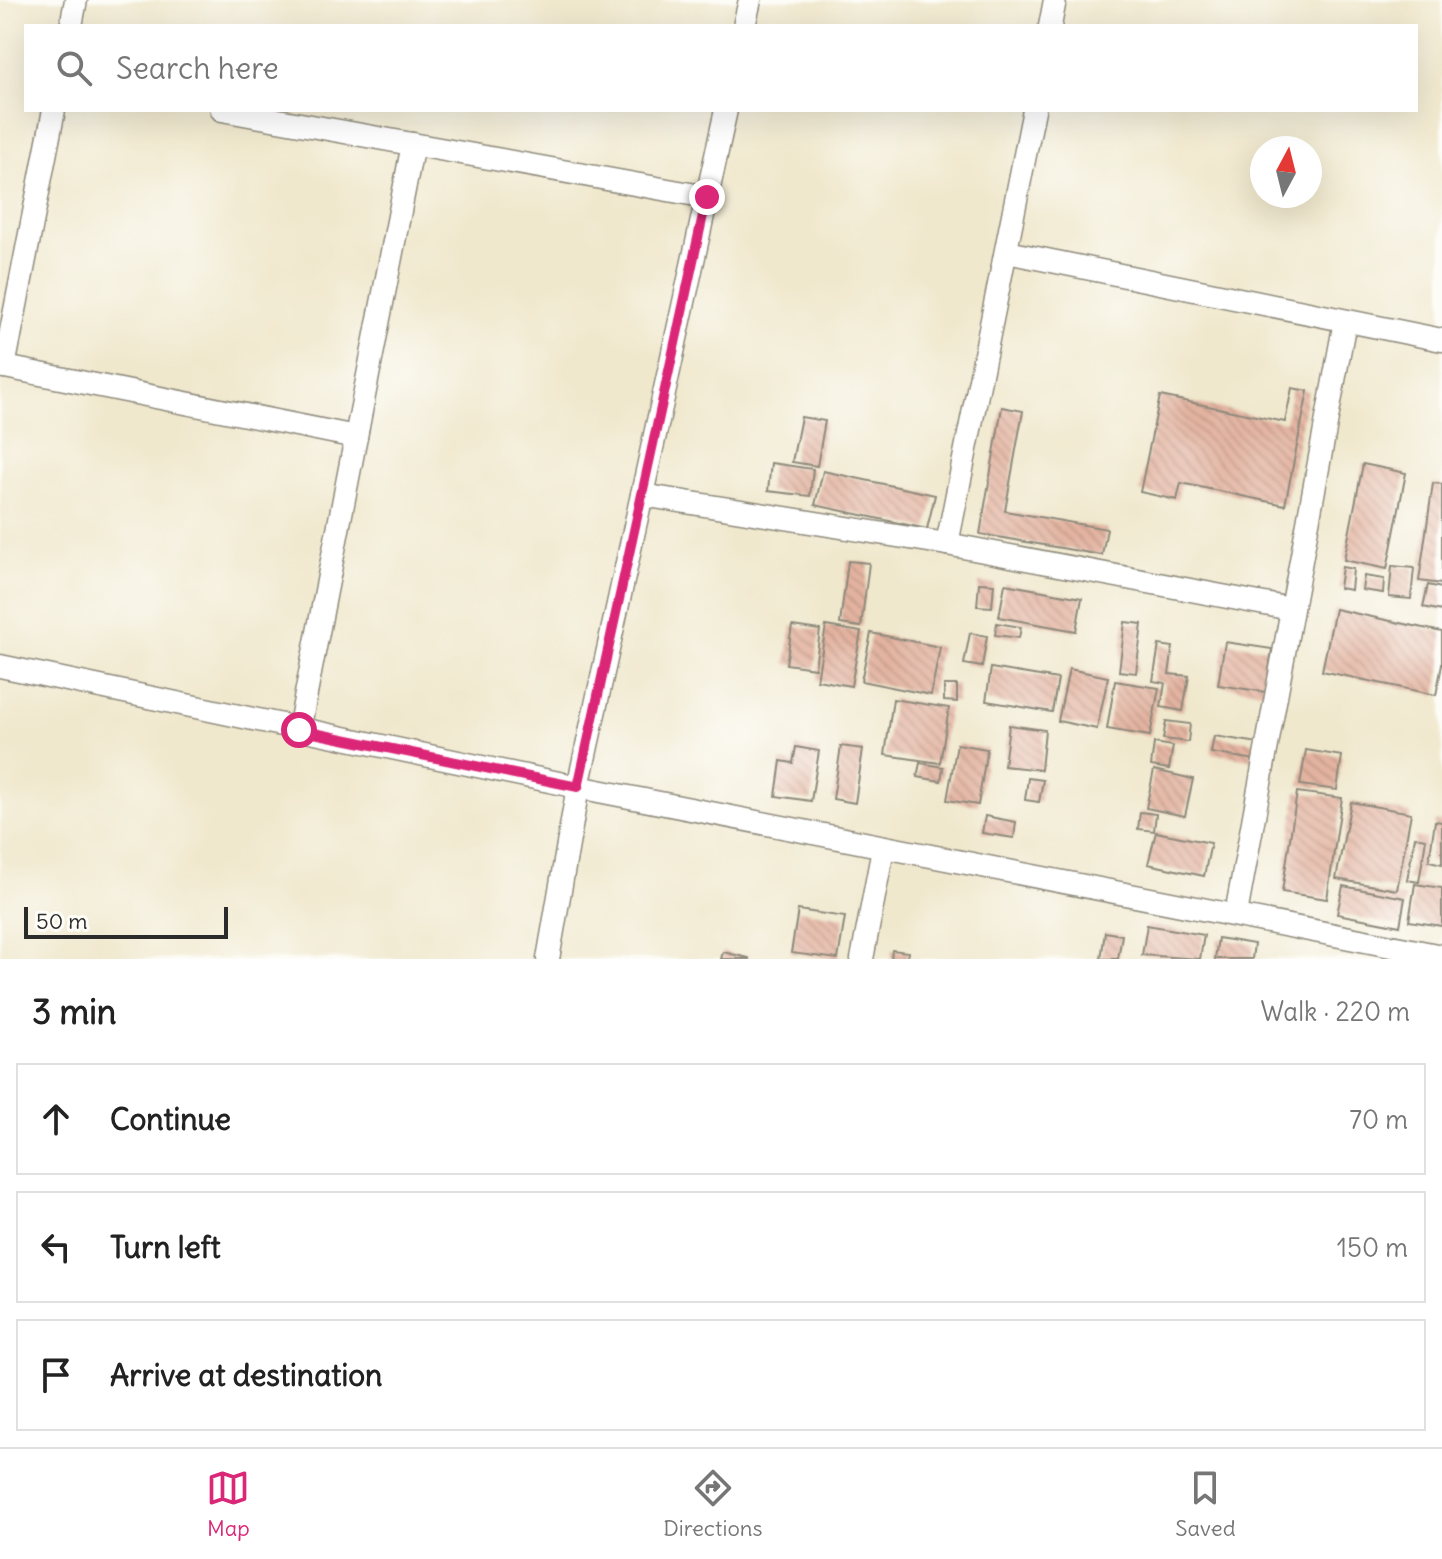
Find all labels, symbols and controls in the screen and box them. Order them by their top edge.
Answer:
search box [24,24,1418,112]
icon: search [52,46,96,90]
text: Search here [116,49,279,87]
north arrow [1250,136,1322,208]
route end [689,179,725,215]
route start [281,712,317,748]
scale bar [24,903,228,939]
text: 50 m [36,907,88,935]
text: 3 min [32,990,117,1033]
text: Walk · 220 m [1261,995,1410,1028]
icon: ahead [34,1097,78,1141]
text: Continue [110,1100,231,1138]
text: 70 m [1349,1103,1408,1136]
icon: left [34,1225,78,1269]
text: Turn left [110,1228,221,1266]
text: 150 m [1337,1231,1408,1264]
icon: arrive [34,1353,78,1397]
text: Arrive at destination [110,1356,382,1394]
tab: Map [206,1466,250,1542]
tab: Directions [663,1466,763,1542]
tab: Saved [1175,1466,1236,1542]

